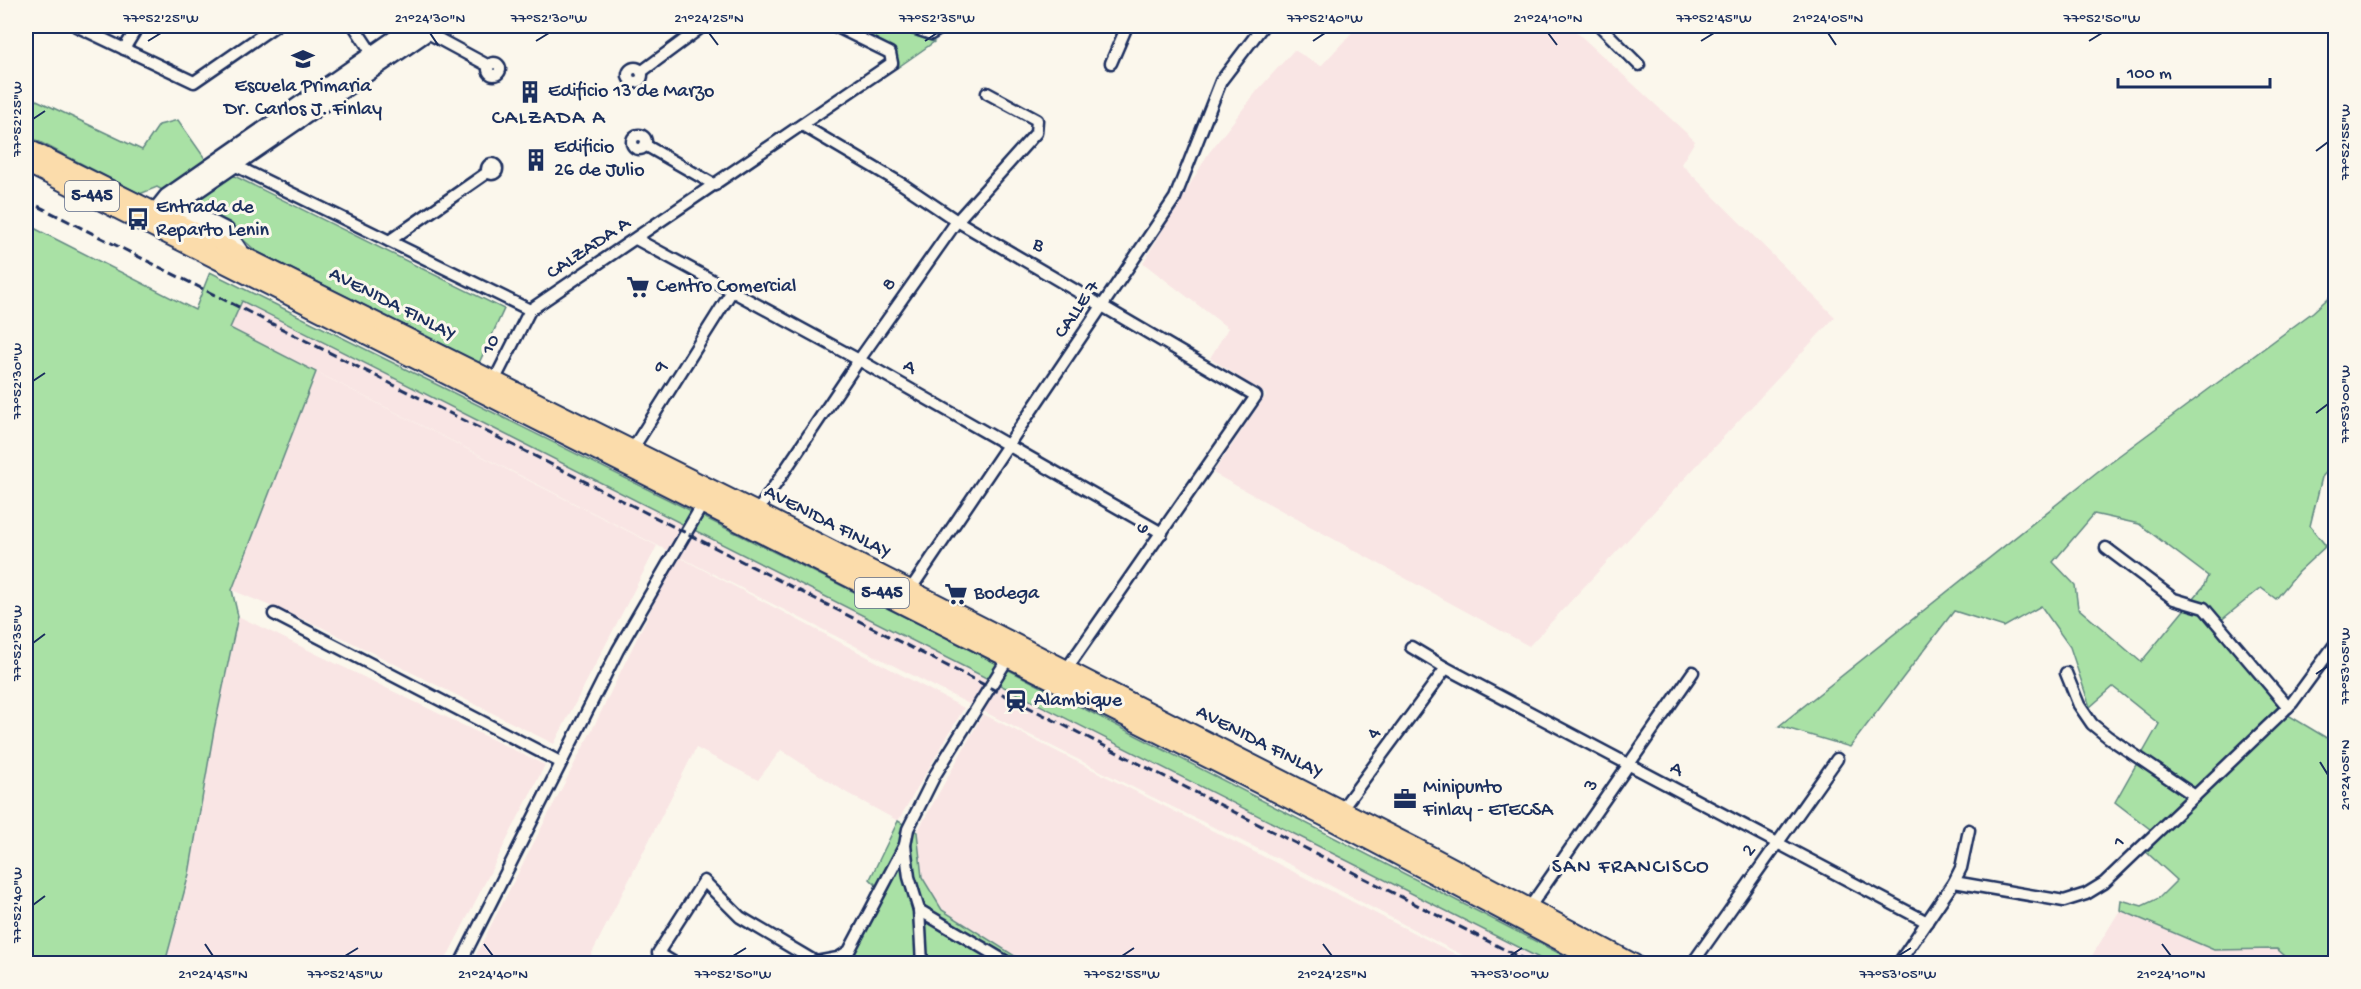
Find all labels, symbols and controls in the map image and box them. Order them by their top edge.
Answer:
text: 77°52'25"W [122,10,199,28]
text: 21°24'30"N [395,10,466,28]
text: 77°52'30"W [510,10,588,28]
text: 21°24'25"N [674,10,744,28]
text: 77°52'35"W [898,10,975,28]
text: 77°52'40"W [1286,10,1363,28]
text: 21°24'10"N [1513,10,1583,28]
text: 77°52'45"W [1675,10,1752,28]
text: 21°24'05"N [1793,10,1864,28]
text: 77°52'50"W [2063,10,2141,28]
school or university icon: Escuela Primaria Dr. Carlos J. Finlay [290,46,316,72]
scale bar [2118,51,2270,89]
text: 100 m [2126,64,2172,85]
place label: Escuela Primaria Dr. Carlos J. Finlay [222,76,382,122]
building icon: Edificio 13 de Marzo [517,79,543,105]
text: 77°52'25"W [9,81,27,158]
place label: Edificio 13 de Marzo [548,81,714,104]
text: 77°52'55"W [2337,104,2355,181]
district label: CALZADA A [492,107,606,132]
place label: Edificio 26 de Julio [554,137,645,183]
building icon: Edificio 26 de Julio [523,147,549,173]
road number: 5-445 [65,181,119,211]
place label: Entrada de Reparto Lenin [156,197,270,243]
bus stop icon: Entrada de Reparto Lenin [125,206,151,232]
street label: CALZADA A [543,212,636,285]
street label: B [1027,233,1049,259]
street label: AVENIDA FINLAY [325,263,459,347]
supermarket icon: Centro Comercial [625,274,651,300]
street label: 8 [877,274,903,296]
place label: Centro Comercial [656,276,797,299]
street label: CALLE 7 [1050,276,1106,343]
street label: 10 [477,331,507,360]
text: 77°52'30"W [9,342,27,420]
street label: A [898,355,921,382]
street label: 9 [649,358,674,379]
text: 77°53'00"W [2337,365,2355,444]
street label: AVENIDA FINLAY [760,481,894,565]
street label: 6 [1131,518,1156,540]
road number: 5-445 [855,578,909,608]
supermarket icon: Bodega [943,581,969,607]
place label: Bodega [973,583,1040,606]
text: 77°52'35"W [9,605,27,682]
text: 77°53'05"W [2337,627,2355,706]
station icon: Alambique [1003,688,1029,714]
place label: Alambique [1034,690,1123,713]
street label: AVENIDA FINLAY [1192,701,1326,785]
street label: 4 [1363,723,1387,745]
text: 21°24'05"N [2337,739,2355,810]
street label: A [1665,757,1688,783]
street label: 3 [1579,775,1604,798]
place label: Minipunto Finlay - ETECSA [1422,777,1554,823]
office icon: Minipunto Finlay - ETECSA [1392,786,1418,812]
street label: 1 [2108,832,2131,855]
street label: 2 [1738,840,1762,862]
district label: SAN FRANCISCO [1552,856,1710,881]
text: 77°52'40"W [9,867,27,944]
text: 21°24'45"N [178,966,248,984]
text: 77°52'45"W [306,966,383,984]
text: 21°24'40"N [458,966,528,984]
text: 77°52'50"W [694,966,772,984]
text: 77°52'55"W [1083,966,1160,984]
text: 21°24'25"N [1297,966,1367,984]
text: 77°53'00"W [1470,966,1549,984]
text: 77°53'05"W [1858,966,1937,984]
text: 21°24'10"N [2136,966,2206,984]

